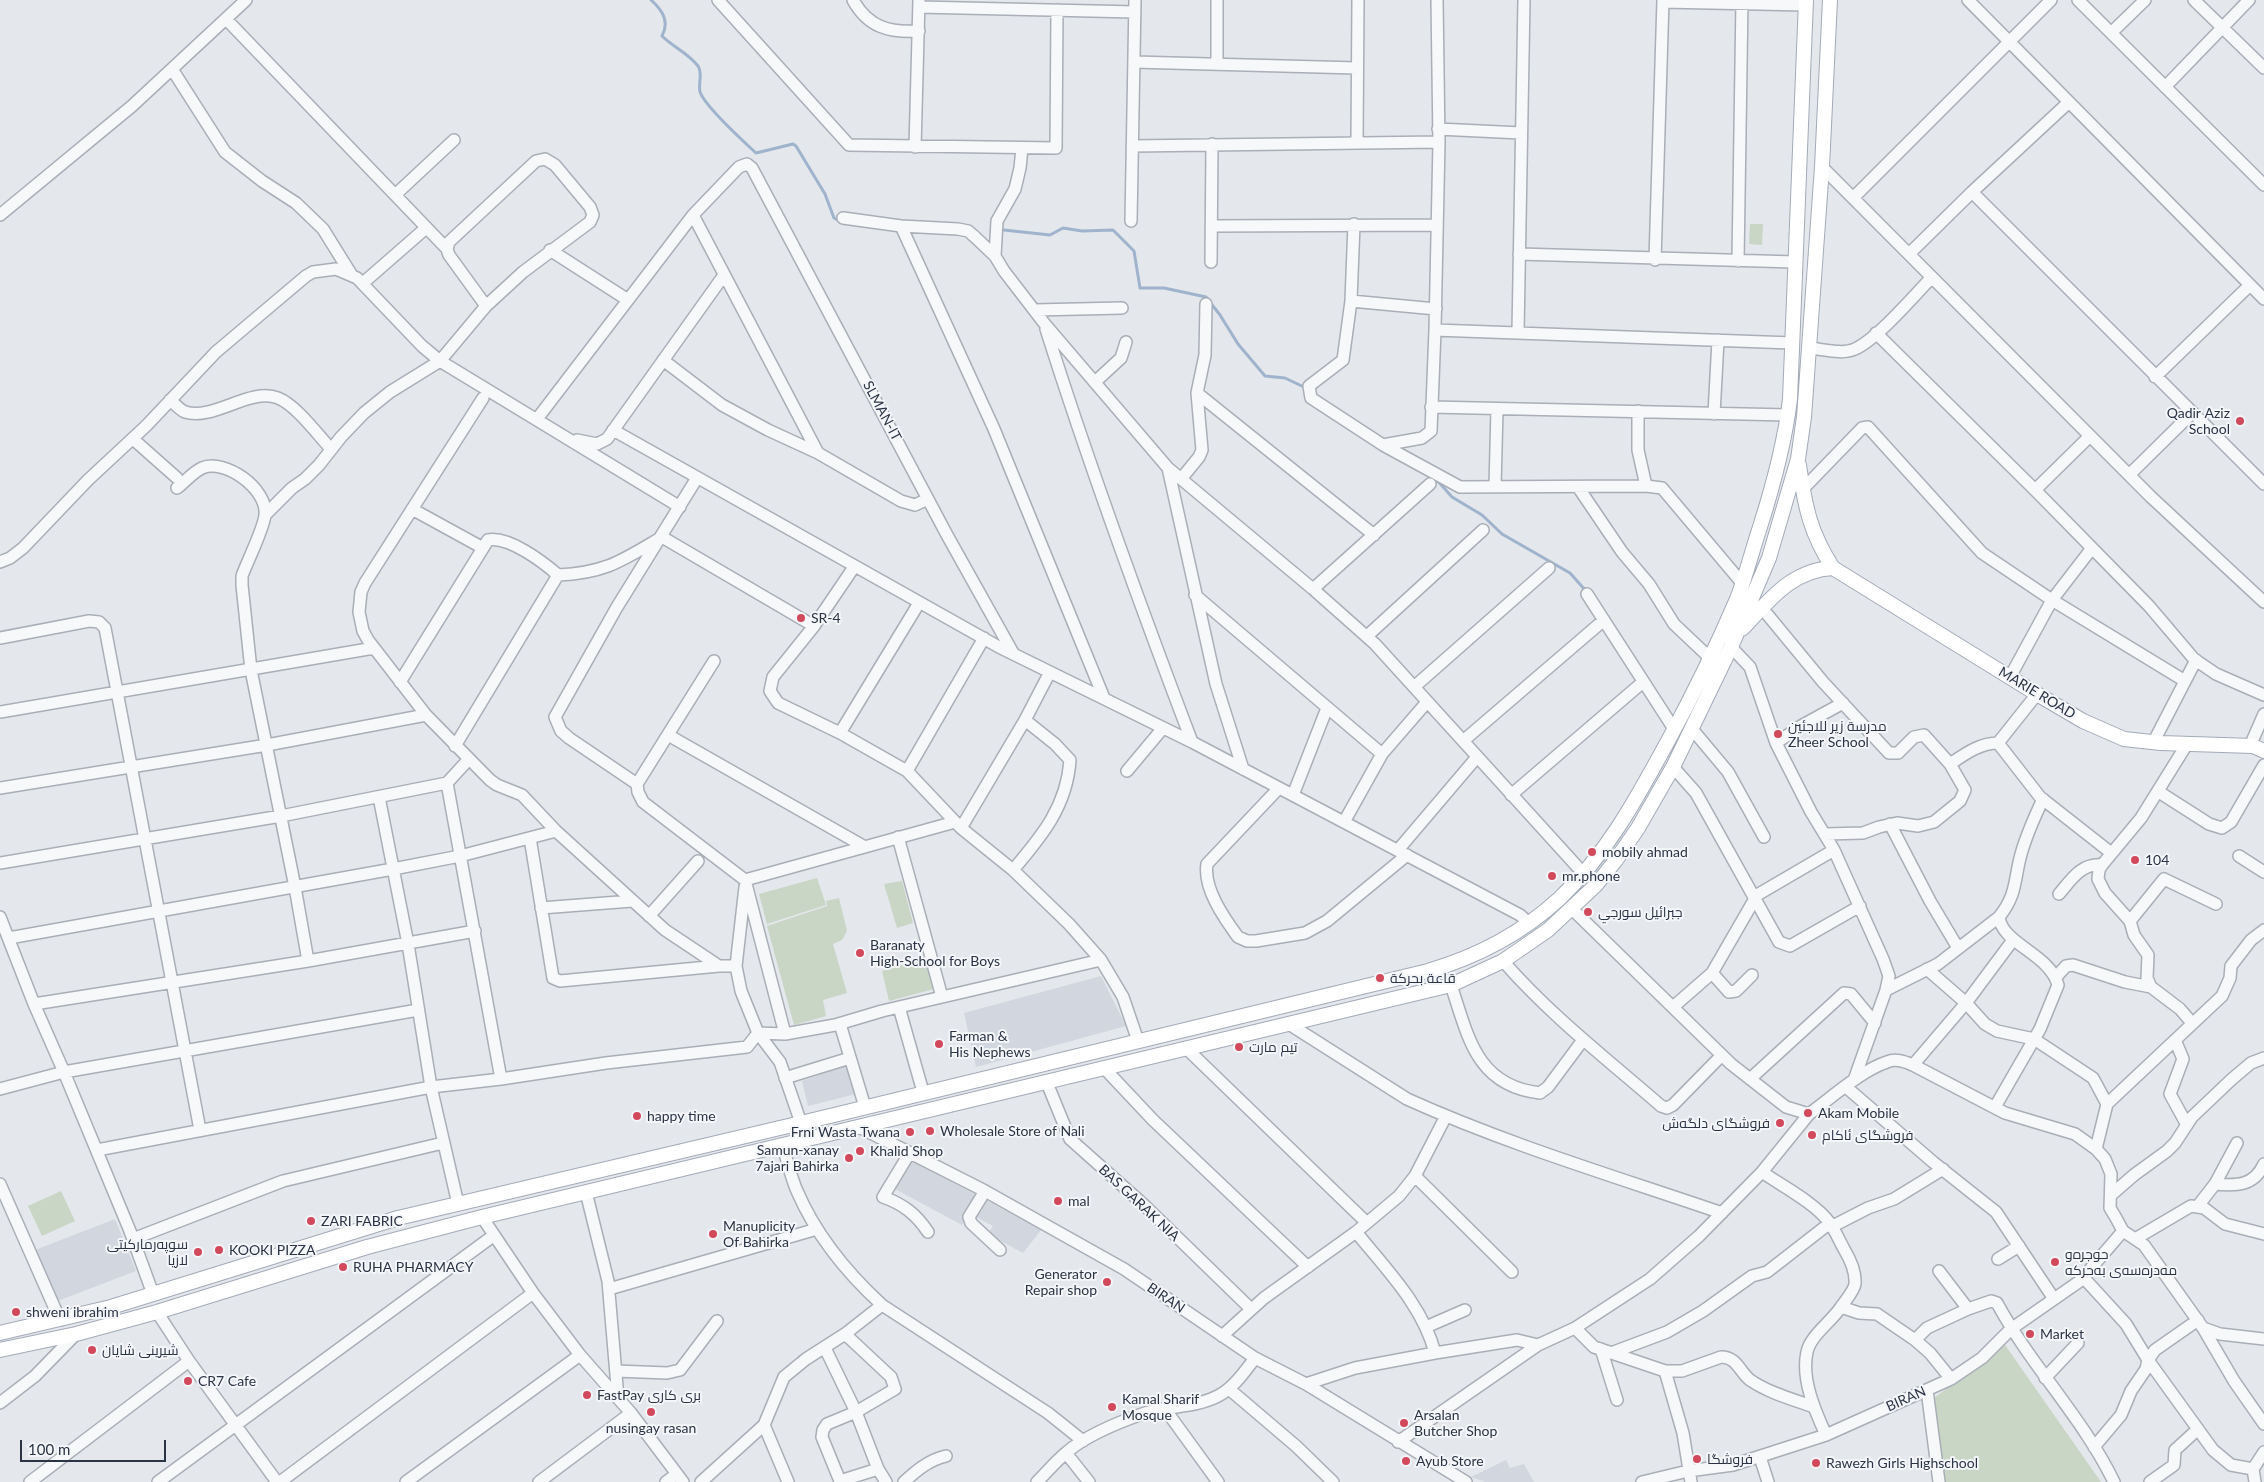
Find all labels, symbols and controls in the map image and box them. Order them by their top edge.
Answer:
street label: SLMAN-IT [859,378,905,444]
place label: Qadir Aziz School [2167,405,2230,438]
marker: Qadir Aziz School [2234,415,2246,427]
place label: SR-4 [811,610,841,626]
marker: SR-4 [795,612,807,624]
street label: MARIE ROAD [1996,664,2078,722]
place label: مدرسة زير للاجئين Zheer School [1788,718,1887,750]
marker: مدرسة زير للاجئين Zheer School [1772,728,1784,740]
place label: mobily ahmad [1602,844,1688,860]
marker: mobily ahmad [1586,846,1598,858]
place label: 104 [2145,852,2169,868]
marker: 104 [2129,854,2141,866]
place label: mr.phone [1562,868,1620,884]
marker: mr.phone [1546,870,1558,882]
place label: جبرائيل سورجي [1598,904,1683,920]
marker: جبرائيل سورجي [1582,906,1594,918]
place label: Baranaty High-School for Boys [870,937,1000,970]
marker: Baranaty High-School for Boys [854,947,866,959]
place label: قاعة بحركة [1390,970,1456,986]
marker: قاعة بحركة [1374,972,1386,984]
place label: Farman & His Nephews [949,1028,1030,1060]
marker: Farman & His Nephews [933,1038,945,1050]
place label: تيم مارت [1249,1039,1298,1055]
marker: تيم مارت [1233,1041,1245,1053]
place label: Akam Mobile [1818,1105,1899,1121]
marker: Akam Mobile [1802,1107,1814,1119]
place label: happy time [647,1108,716,1124]
marker: happy time [631,1110,643,1122]
place label: فروشگای دلگه‌ش [1662,1115,1770,1131]
marker: فروشگای دلگه‌ش [1774,1117,1786,1129]
place label: Wholesale Store of Nali [940,1123,1085,1139]
place label: Frni Wasta Twana [791,1124,900,1140]
marker: Wholesale Store of Nali [924,1125,936,1137]
marker: Frni Wasta Twana [904,1126,916,1138]
place label: فروشگای ئاکام [1822,1127,1914,1143]
marker: فروشگای ئاکام [1806,1129,1818,1141]
place label: Samun-xanay 7ajari Bahirka [755,1142,839,1174]
place label: Khalid Shop [870,1143,943,1159]
marker: Khalid Shop [854,1145,866,1157]
marker: Samun-xanay 7ajari Bahirka [843,1152,855,1164]
street label: BAS GARAK NIA [1095,1161,1183,1245]
place label: mal [1068,1193,1090,1209]
marker: mal [1052,1195,1064,1207]
place label: ZARI FABRIC [321,1213,403,1229]
marker: ZARI FABRIC [305,1215,317,1227]
place label: Manuplicity Of Bahirka [723,1218,795,1250]
marker: Manuplicity Of Bahirka [707,1228,719,1240]
place label: سوپه‌رمارکیتی لازیا [107,1236,188,1268]
place label: KOOKI PIZZA [229,1242,316,1258]
marker: KOOKI PIZZA [213,1244,225,1256]
marker: سوپه‌رمارکیتی لازیا [192,1246,204,1258]
place label: حوجره‌و مه‌دره‌سه‌ی به‌حرکه [2065,1246,2177,1278]
marker: حوجره‌و مه‌دره‌سه‌ی به‌حرکه [2049,1256,2061,1268]
place label: RUHA PHARMACY [353,1259,473,1275]
marker: RUHA PHARMACY [337,1261,349,1273]
place label: Generator Repair shop [1025,1266,1097,1298]
marker: Generator Repair shop [1101,1276,1113,1288]
street label: BIRAN [1144,1279,1188,1317]
place label: shweni ibrahim [26,1304,119,1320]
marker: shweni ibrahim [10,1306,22,1318]
place label: Market [2040,1326,2084,1342]
marker: Market [2024,1328,2036,1340]
place label: شیرینی شایان [102,1342,179,1358]
marker: شیرینی شایان [86,1344,98,1356]
place label: CR7 Cafe [198,1373,256,1389]
marker: CR7 Cafe [182,1375,194,1387]
street label: BIRAN [1883,1383,1929,1415]
place label: FastPay بری كاری [597,1387,701,1403]
marker: FastPay بری كاری [581,1389,593,1401]
place label: Kamal Sharif Mosque [1122,1391,1199,1424]
marker: Kamal Sharif Mosque [1106,1401,1118,1413]
marker: nusingay rasan [645,1406,657,1418]
place label: Arsalan Butcher Shop [1414,1407,1497,1440]
marker: Arsalan Butcher Shop [1398,1417,1410,1429]
place label: nusingay rasan [606,1420,696,1436]
scale bar [22,1430,169,1462]
text: 100 m [28,1440,70,1458]
place label: فروشگا [1707,1451,1753,1467]
place label: Ayub Store [1416,1453,1484,1469]
marker: فروشگا [1691,1453,1703,1465]
marker: Ayub Store [1400,1455,1412,1467]
place label: Rawezh Girls Highschool [1826,1455,1978,1471]
marker: Rawezh Girls Highschool [1810,1457,1822,1469]

